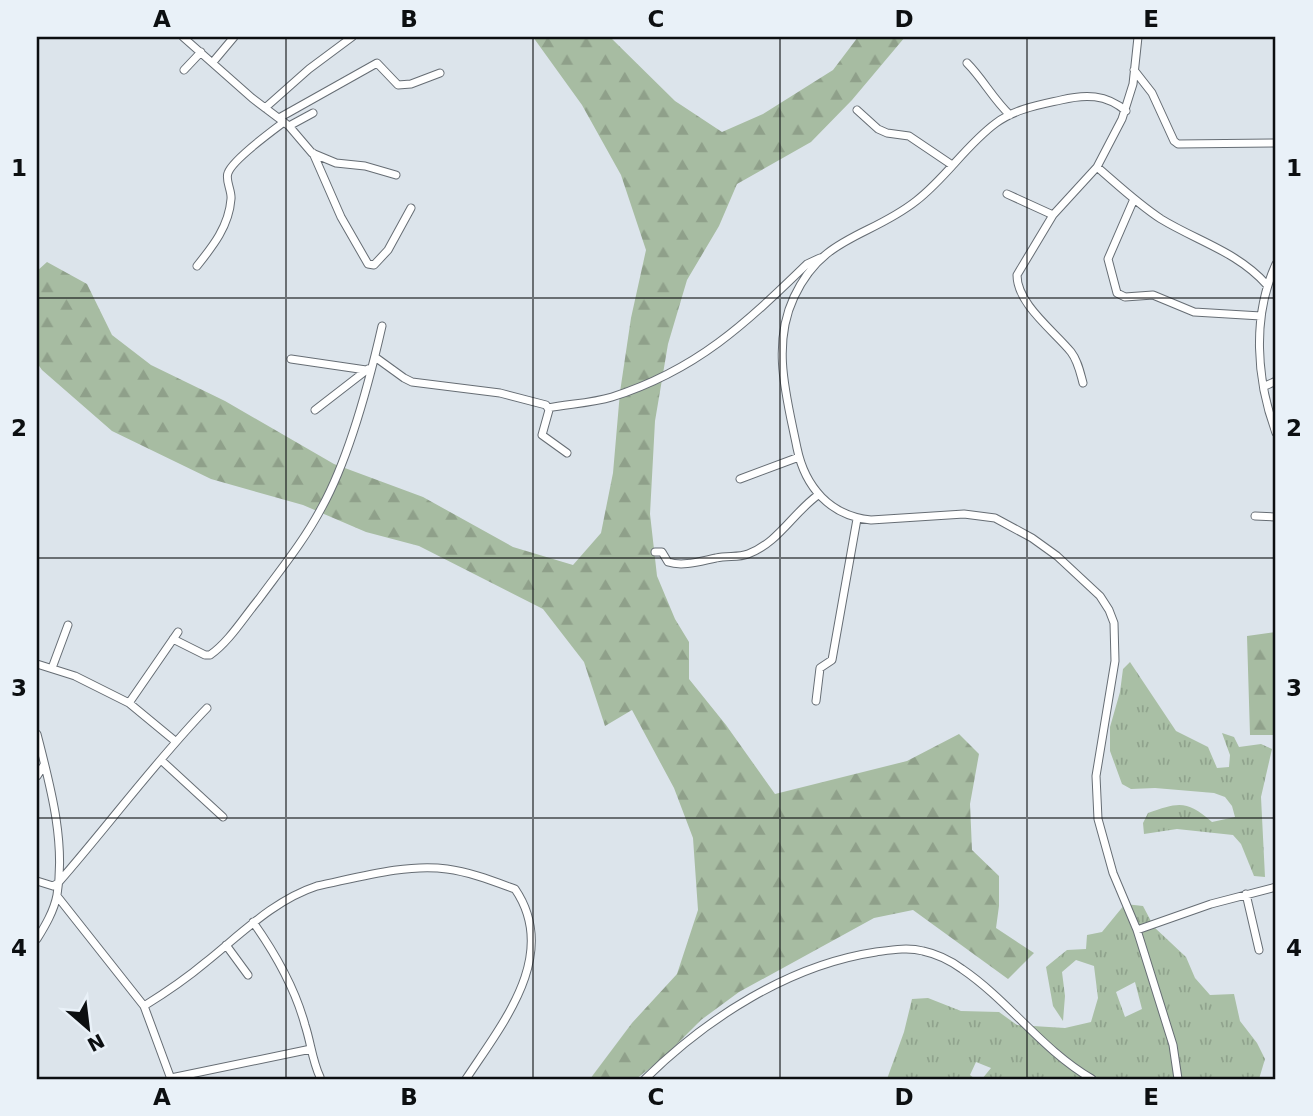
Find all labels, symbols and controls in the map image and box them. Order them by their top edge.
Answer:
text: A [153,6,171,32]
text: B [400,6,418,32]
text: C [648,6,664,32]
text: D [894,6,914,32]
text: E [1143,6,1159,32]
text: 1 [11,155,27,181]
text: 1 [1286,155,1302,181]
text: 2 [11,415,27,441]
text: 2 [1286,415,1302,441]
text: 3 [11,675,27,701]
text: 3 [1286,675,1302,701]
text: 4 [11,935,27,961]
text: 4 [1286,935,1302,961]
north arrow [52,993,122,1064]
text: N [84,1030,108,1056]
text: A [153,1084,171,1110]
text: B [400,1084,418,1110]
text: C [648,1084,664,1110]
text: D [894,1084,914,1110]
text: E [1143,1084,1159,1110]

